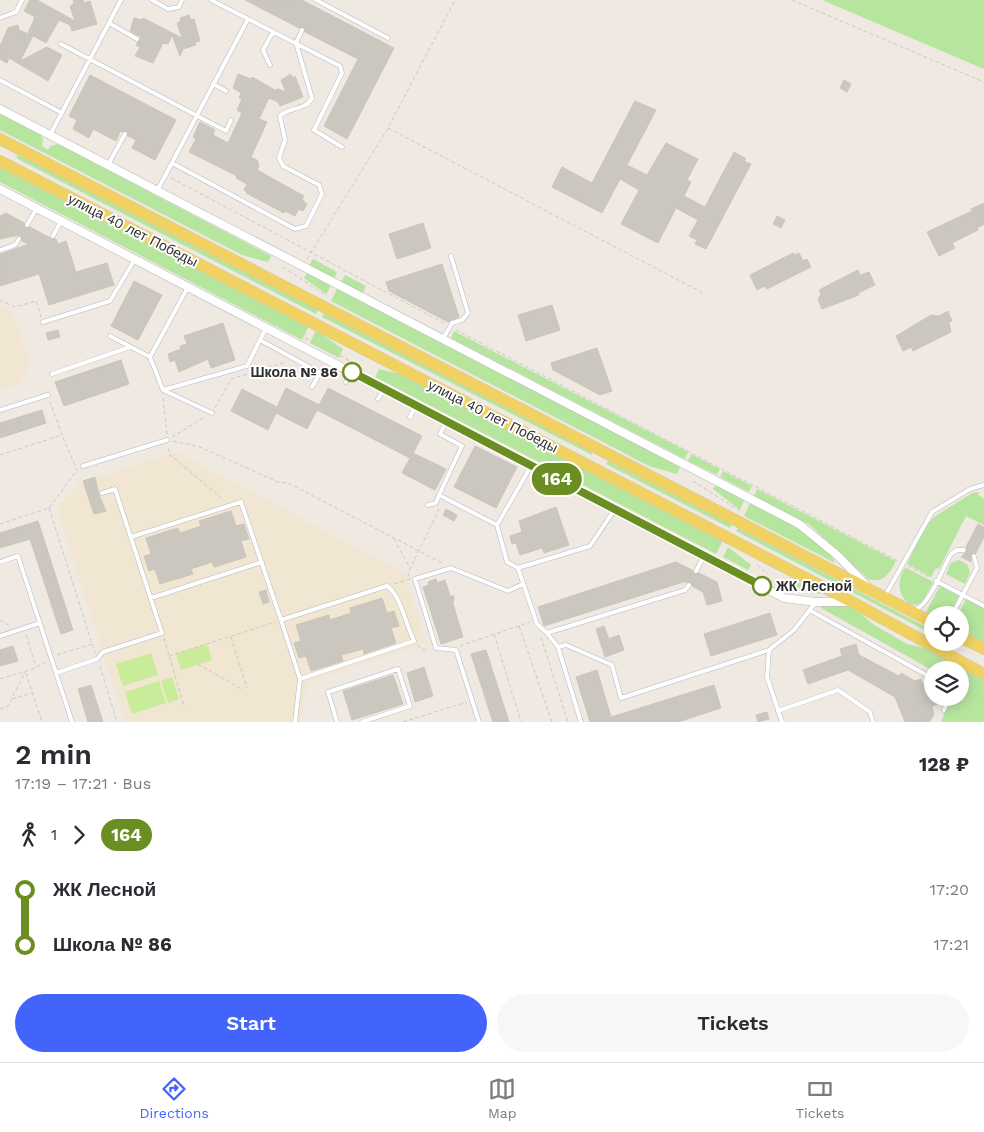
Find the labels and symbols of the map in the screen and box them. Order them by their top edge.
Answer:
street label: улица 40 лет Победы [65,190,201,270]
marker: Школа № 86 [342,362,362,382]
place label: Школа № 86 [251,364,338,380]
street label: улица 40 лет Победы [425,376,561,456]
line badge: 164 [528,463,586,495]
marker: ЖК Лесной [752,576,772,596]
place label: ЖК Лесной [775,578,852,594]

